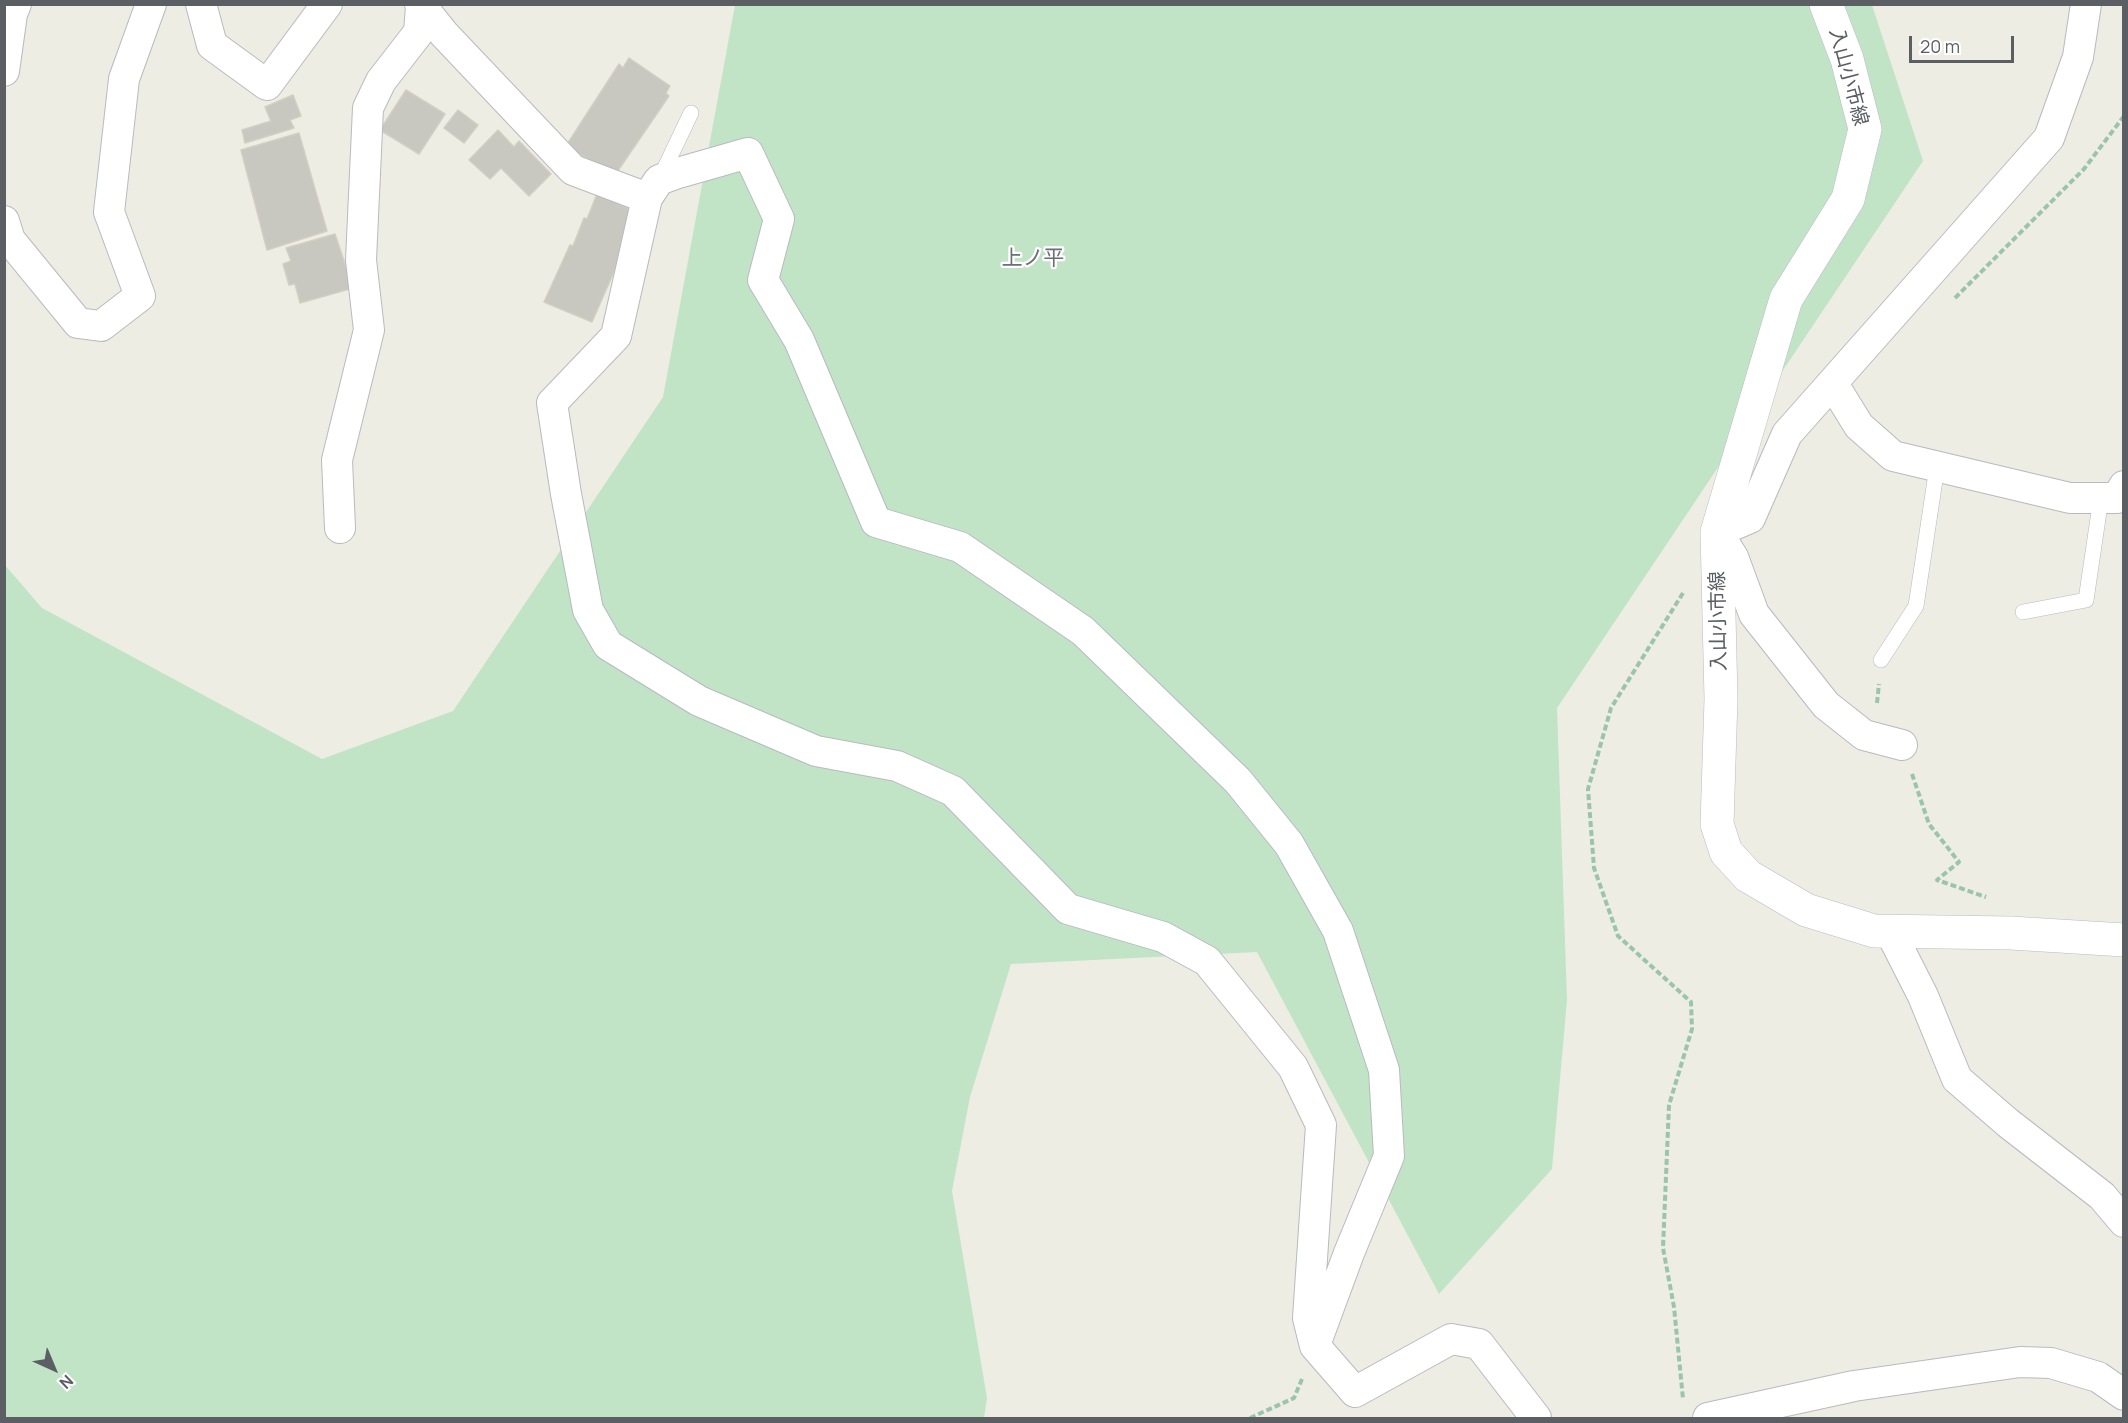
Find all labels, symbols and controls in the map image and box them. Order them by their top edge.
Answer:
scale bar [1912,24,2017,62]
street label: 入山小市線 [1823,26,1873,128]
text: 20 m [1920,34,1960,58]
district label: 上ノ平 [1002,246,1064,272]
street label: 入山小市線 [1706,571,1732,671]
north arrow [24,1339,84,1399]
text: N [55,1370,78,1394]

